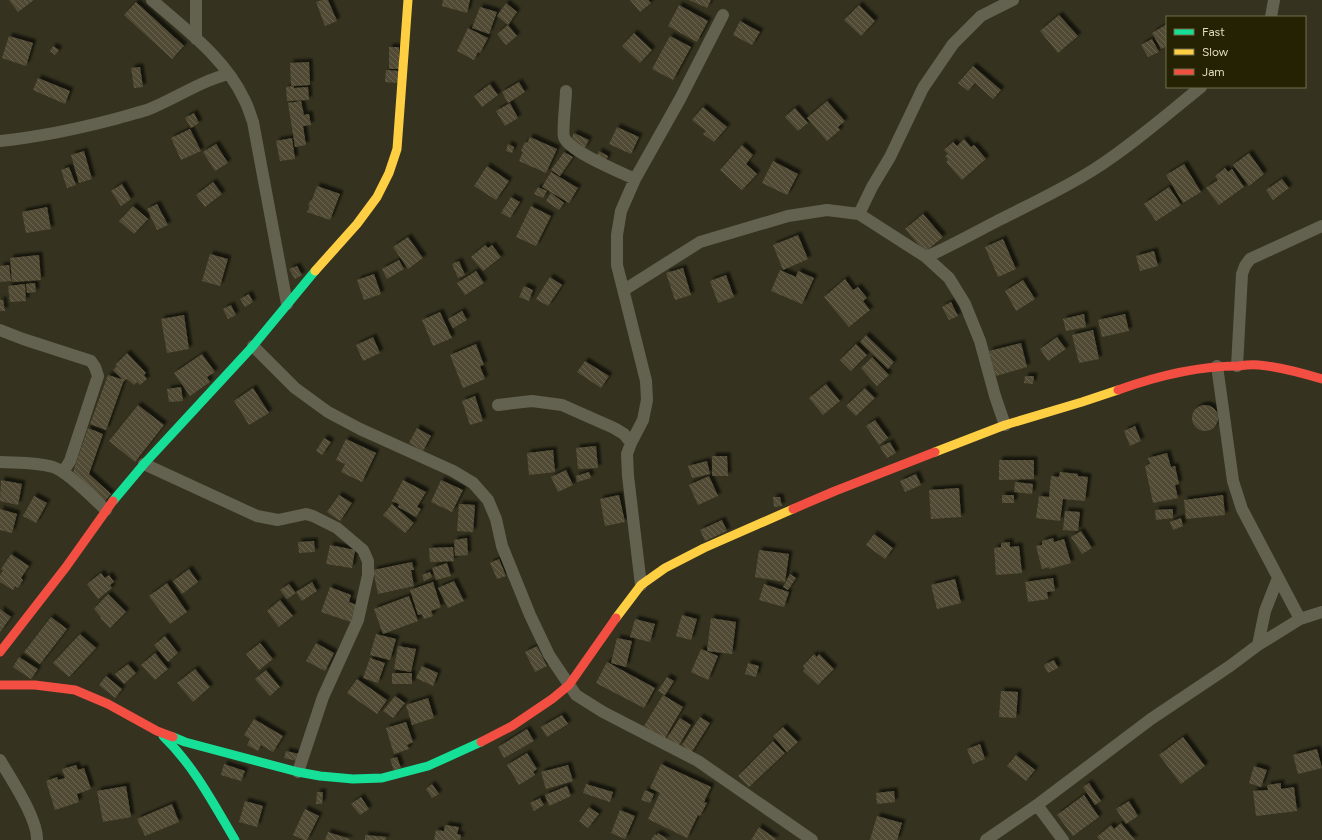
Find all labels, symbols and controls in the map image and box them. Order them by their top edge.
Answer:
legend [1166,16,1306,88]
text: Fast [1202,25,1225,39]
text: Slow [1202,45,1229,59]
text: Jam [1202,65,1225,79]

